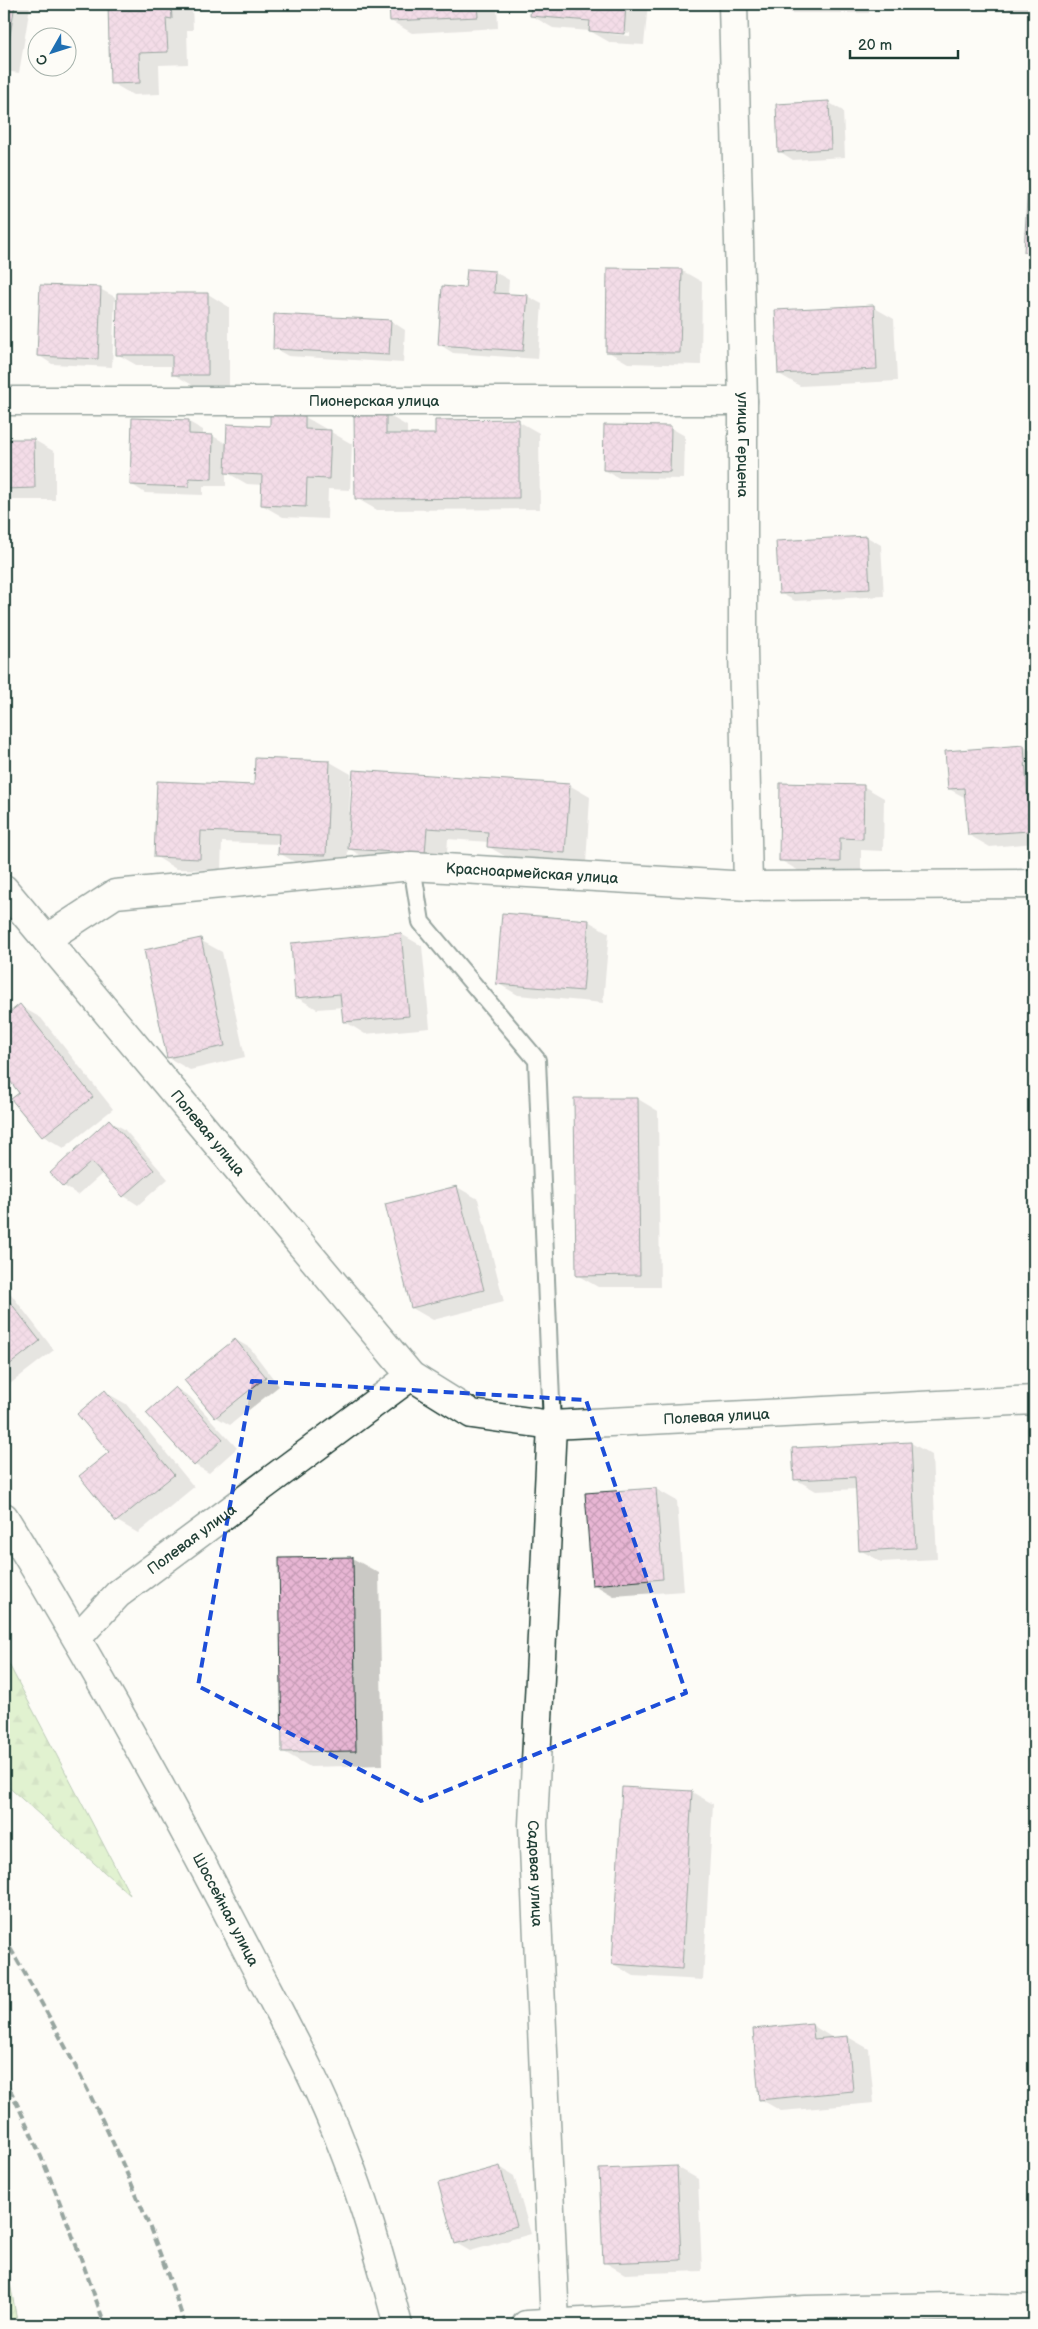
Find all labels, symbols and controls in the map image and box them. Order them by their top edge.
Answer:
north arrow [28,28,78,78]
scale bar [850,28,958,60]
text: 20 m [858,36,892,55]
text: С [32,51,52,69]
street label: Пионерская улица [309,392,439,411]
street label: улица Герцена [733,392,753,498]
street label: Красноармейская улица [445,859,619,888]
street label: Полевая улица [166,1086,249,1180]
street label: Полевая улица [663,1404,770,1429]
street label: Полевая улица [143,1500,240,1579]
street label: Садовая улица [523,1820,547,1927]
street label: Шоссейная улица [188,1850,263,1970]

